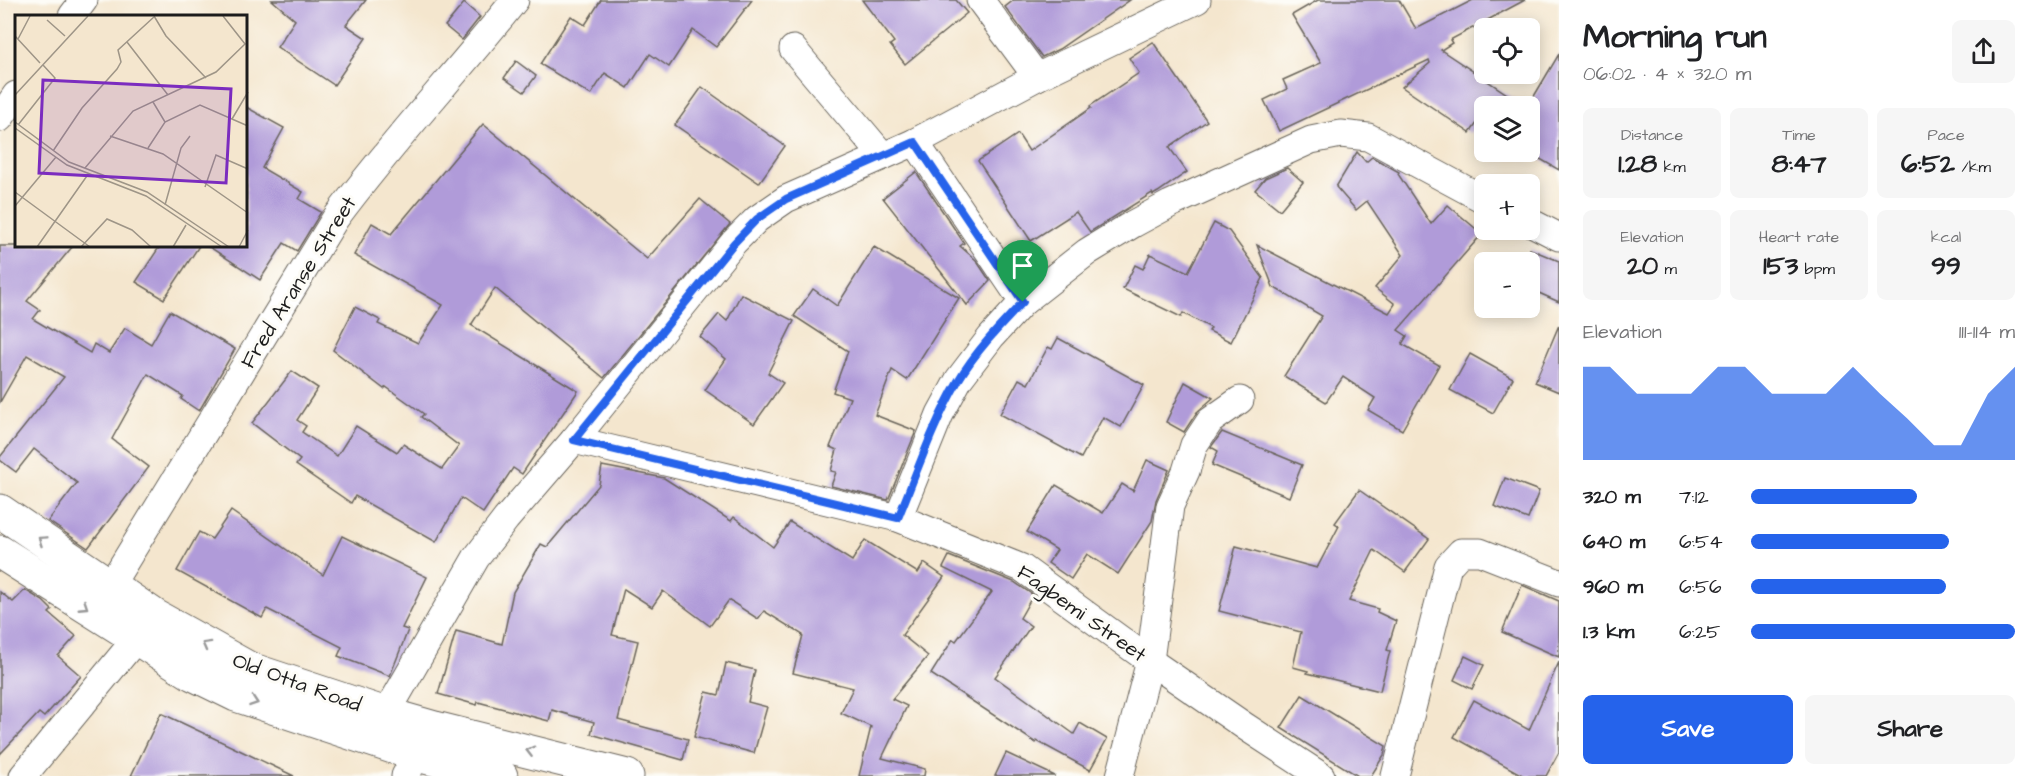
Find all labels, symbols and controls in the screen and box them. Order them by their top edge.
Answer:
text: Morning run [1583,14,1767,60]
inset map [15,15,248,248]
map controls [1474,18,1540,318]
button: locate [1474,18,1540,84]
button: share [1952,20,2015,83]
text: 06:02 · 4 × 320 m [1583,60,1751,88]
button: layers [1474,96,1540,162]
text: Distance [1621,124,1683,146]
text: Time [1782,124,1816,146]
text: Pace [1927,124,1965,146]
text: 1.28 [1618,146,1657,182]
text: 8:47 [1772,146,1826,182]
text: 6:52 [1901,146,1955,182]
text: km [1657,156,1686,178]
text: /km [1955,156,1991,178]
button: + [1474,174,1540,240]
street label: Fred Aranse Street [234,190,363,374]
text: Elevation [1621,226,1683,248]
text: Heart rate [1759,226,1839,248]
text: kcal [1931,226,1961,248]
pin [997,240,1048,302]
text: 20 [1627,248,1658,284]
text: 153 [1763,248,1798,284]
text: 99 [1931,248,1961,284]
icon: arrive [1006,249,1039,282]
button: − [1474,252,1540,318]
text: m [1658,258,1677,280]
text: bpm [1798,258,1835,280]
text: Elevation [1583,318,1662,346]
text: 111–114 m [1959,318,2015,346]
text: 320 m [1583,483,1641,511]
text: 7:12 [1679,483,1709,511]
text: 640 m [1583,528,1645,556]
text: 6:54 [1679,528,1723,556]
one-way arrow [37,536,48,547]
street label: Fagbemi Street [1010,558,1153,671]
text: 960 m [1583,573,1643,601]
text: 6:56 [1679,573,1722,601]
one-way arrow [78,599,89,610]
text: 1.3 km [1583,618,1634,646]
text: 6:25 [1679,618,1720,646]
one-way arrow [201,641,212,652]
street label: Old Otta Road [228,646,365,719]
one-way arrow [248,694,259,707]
button: Save [1583,695,1793,764]
button: Share [1805,695,2015,764]
one-way arrow [525,746,535,759]

